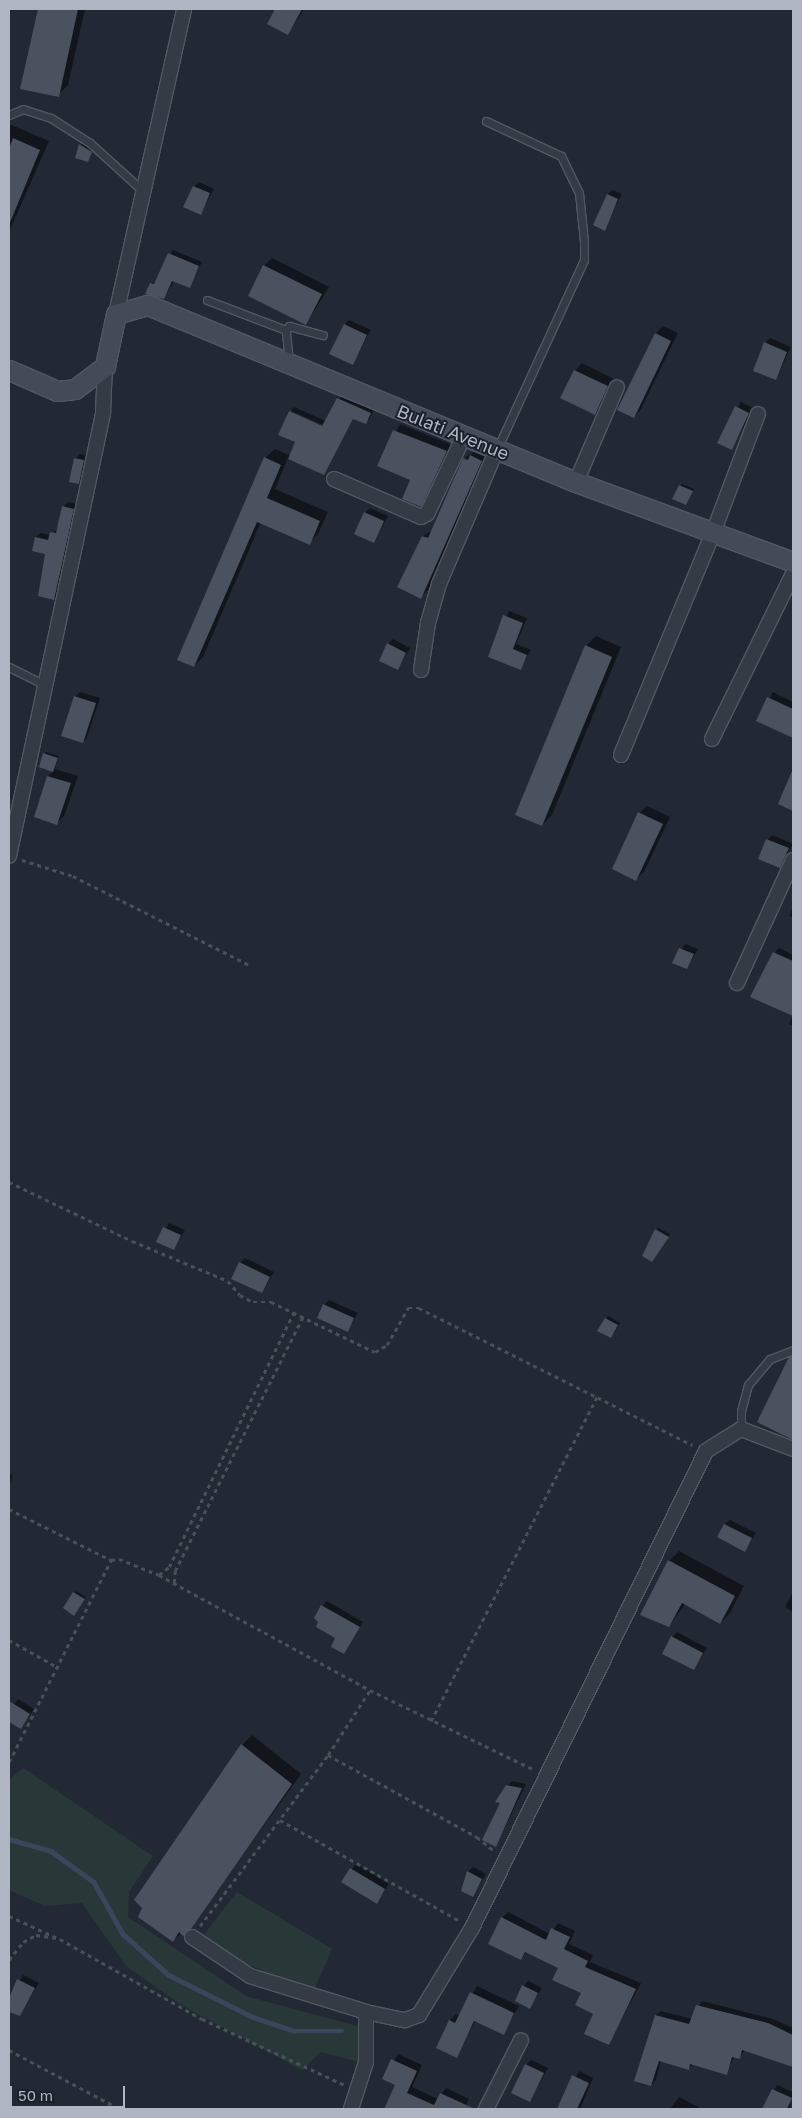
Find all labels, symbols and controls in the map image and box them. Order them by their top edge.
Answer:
street label: Bulati Avenue [394,400,512,464]
scale bar [12,2076,128,2108]
text: 50 m [18,2086,53,2104]

